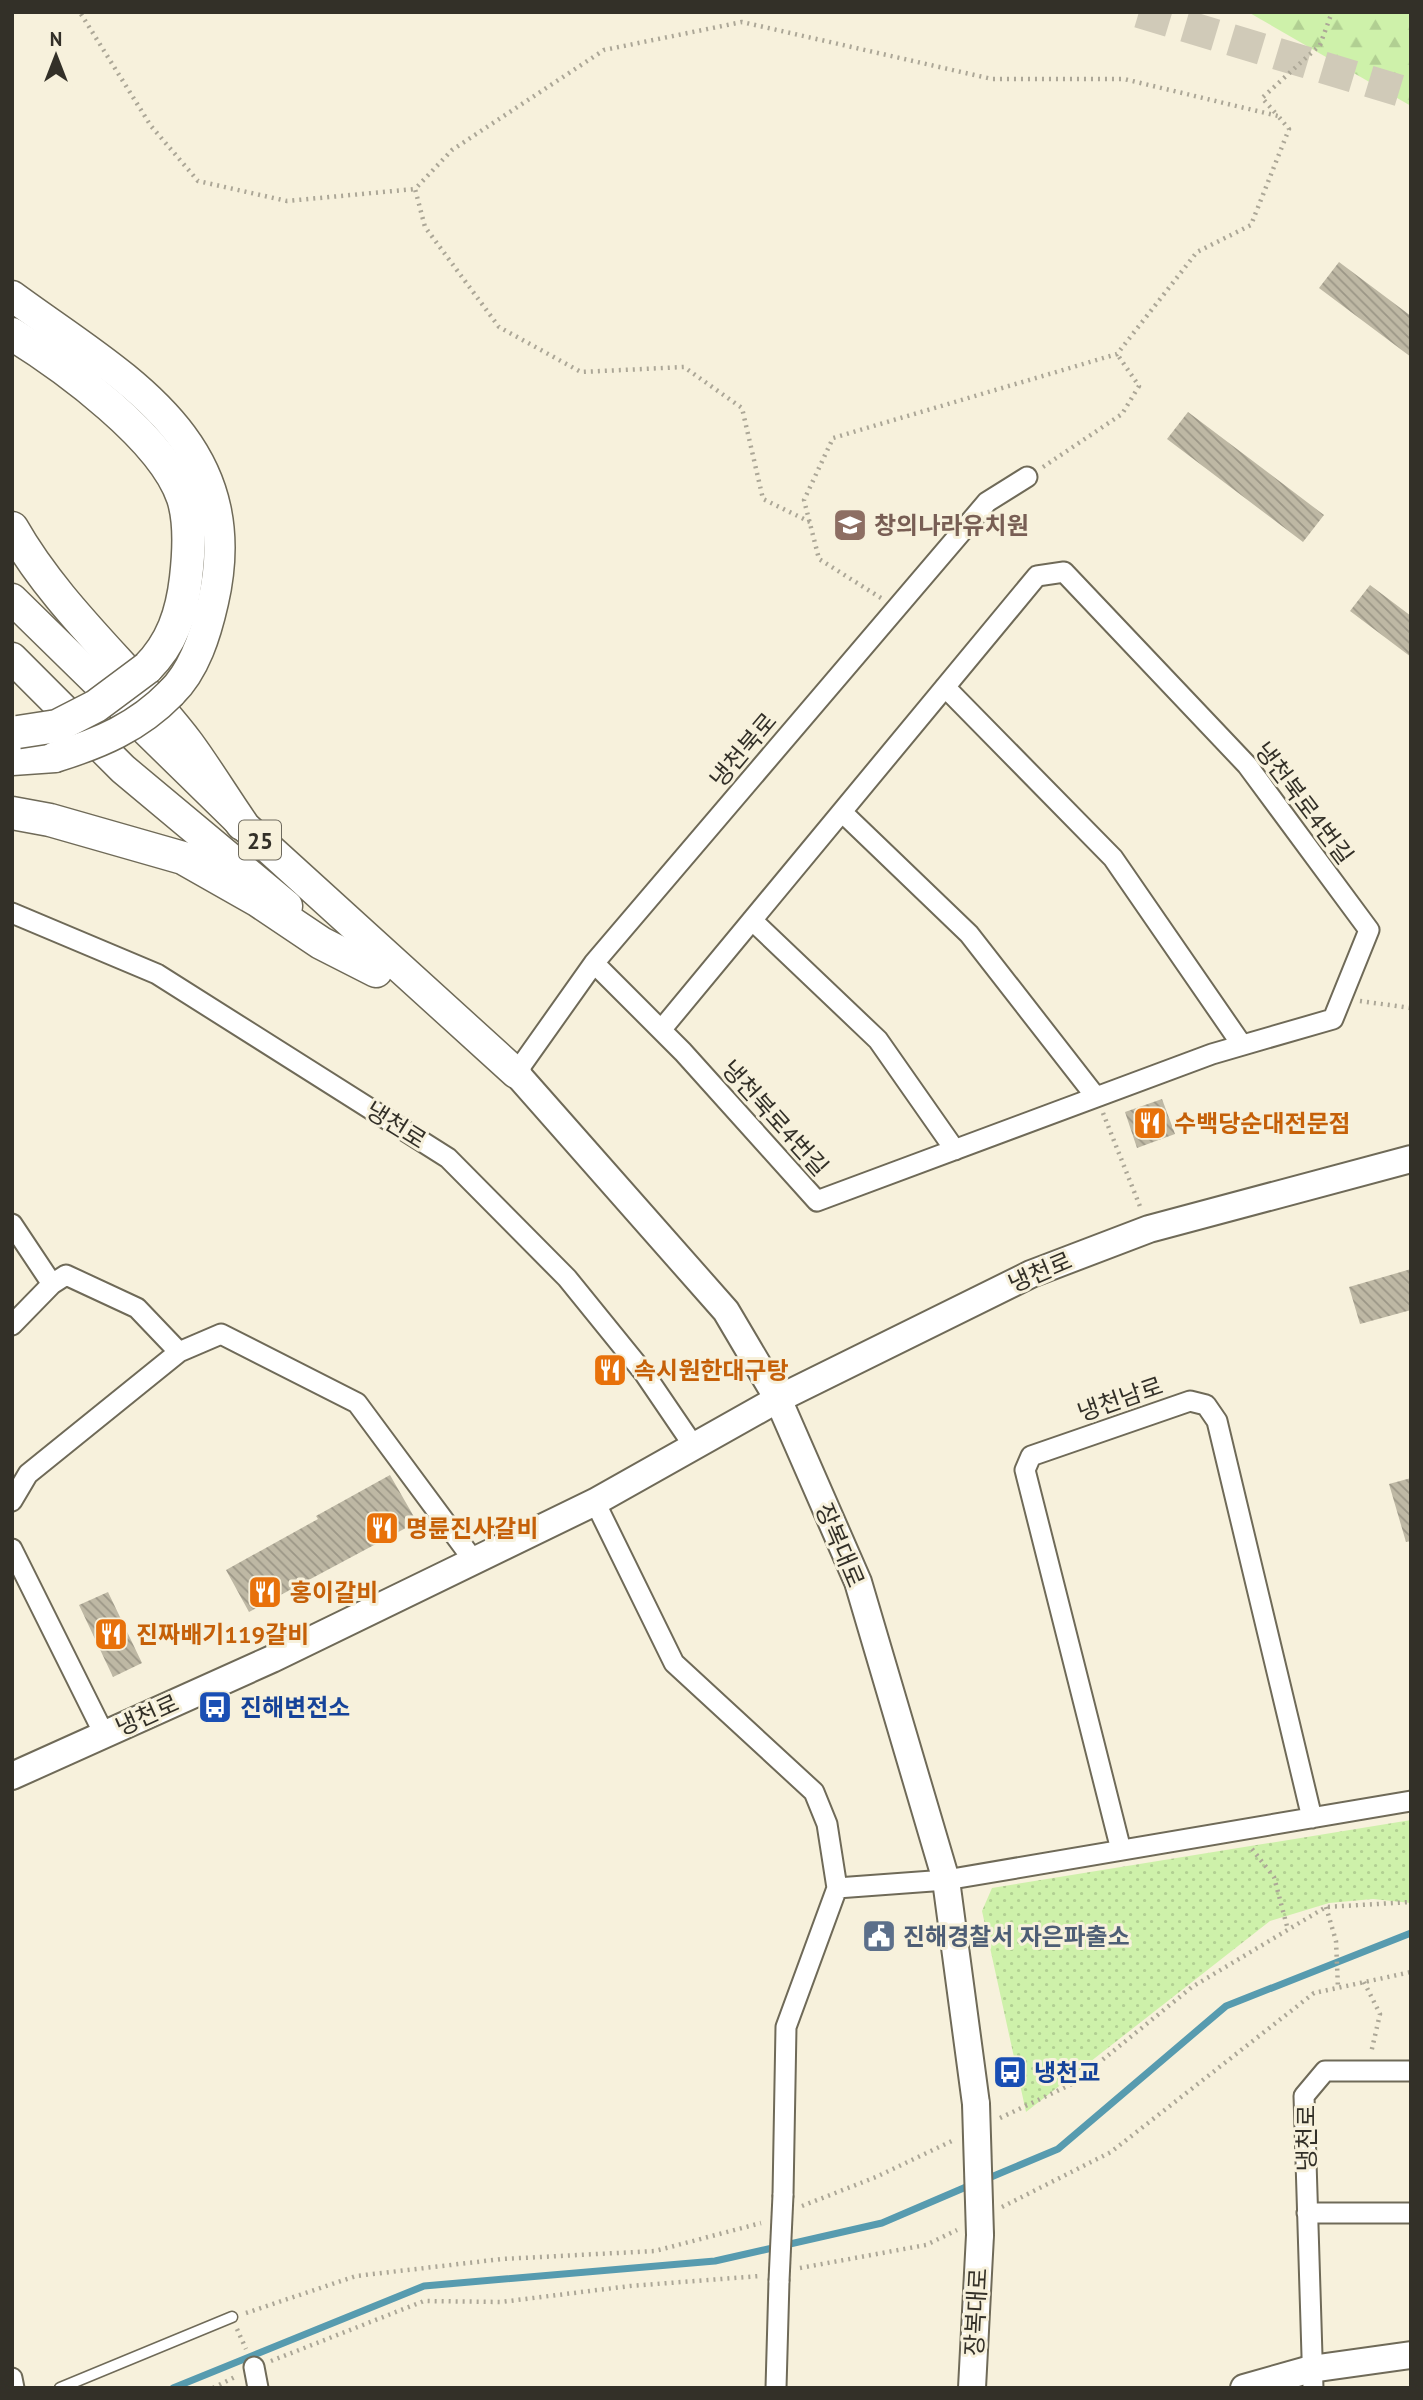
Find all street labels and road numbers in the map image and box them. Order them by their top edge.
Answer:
street label: 냉천북로 [703,706,783,794]
street label: 냉천북로4번길 [1248,736,1360,870]
road number: 25 [239,820,281,860]
street label: 냉천북로4번길 [715,1054,835,1182]
street label: 냉천로 [360,1094,432,1156]
street label: 냉천로 [1003,1245,1077,1299]
street label: 냉천남로 [1073,1370,1167,1428]
street label: 장복대로 [808,1498,872,1592]
street label: 냉천로 [110,1687,184,1743]
street label: 냉천로 [1291,2105,1322,2171]
street label: 장복대로 [958,2267,994,2357]

